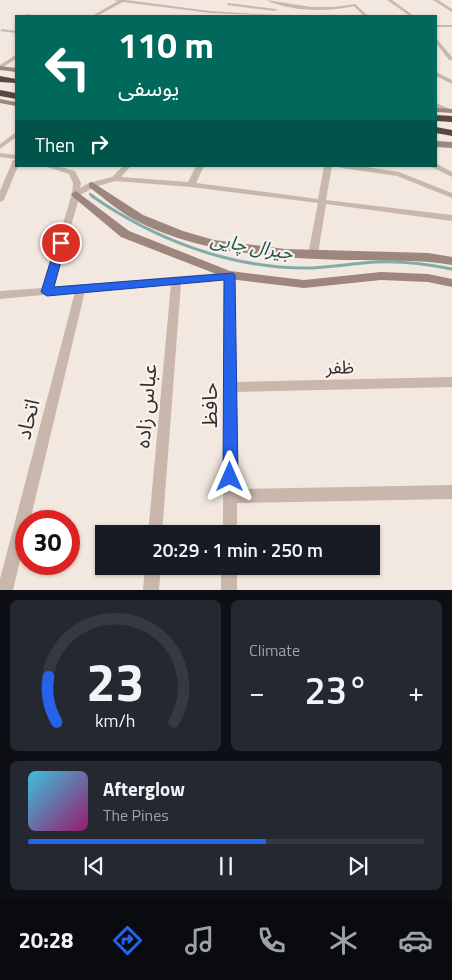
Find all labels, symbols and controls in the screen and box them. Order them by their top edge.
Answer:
text: 110 m [118,18,214,72]
icon: left [35,35,100,100]
text: یوسفی [118,71,179,105]
text: Then [35,130,75,159]
icon: right [85,130,113,158]
pin [40,222,82,264]
water label: جیرال چایی [208,223,296,267]
icon: arrive [47,229,75,257]
street label: ظفر [325,353,354,381]
street label: عباس زاده [125,362,165,450]
street label: حافظ [193,382,225,428]
street label: اتحاد [7,395,47,443]
position arrow [203,450,255,502]
speed limit sign: 30 [15,510,80,575]
text: 20:29 · 1 min · 250 m [152,535,323,564]
text: Climate [249,638,300,662]
text: 23 [86,642,145,721]
text: 23° [305,661,368,719]
text: − [249,670,265,713]
text: + [408,670,424,713]
text: km/h [95,707,136,734]
text: Afterglow [103,774,185,803]
text: The Pines [103,803,169,827]
icon: previous [80,852,108,880]
icon: pause [212,852,240,880]
icon: next [344,852,372,880]
text: 20:28 [19,923,73,957]
icon: directions [110,923,145,958]
icon: music [182,923,217,958]
icon: phone [254,923,289,958]
icon: climate [326,923,361,958]
icon: car [398,923,433,958]

